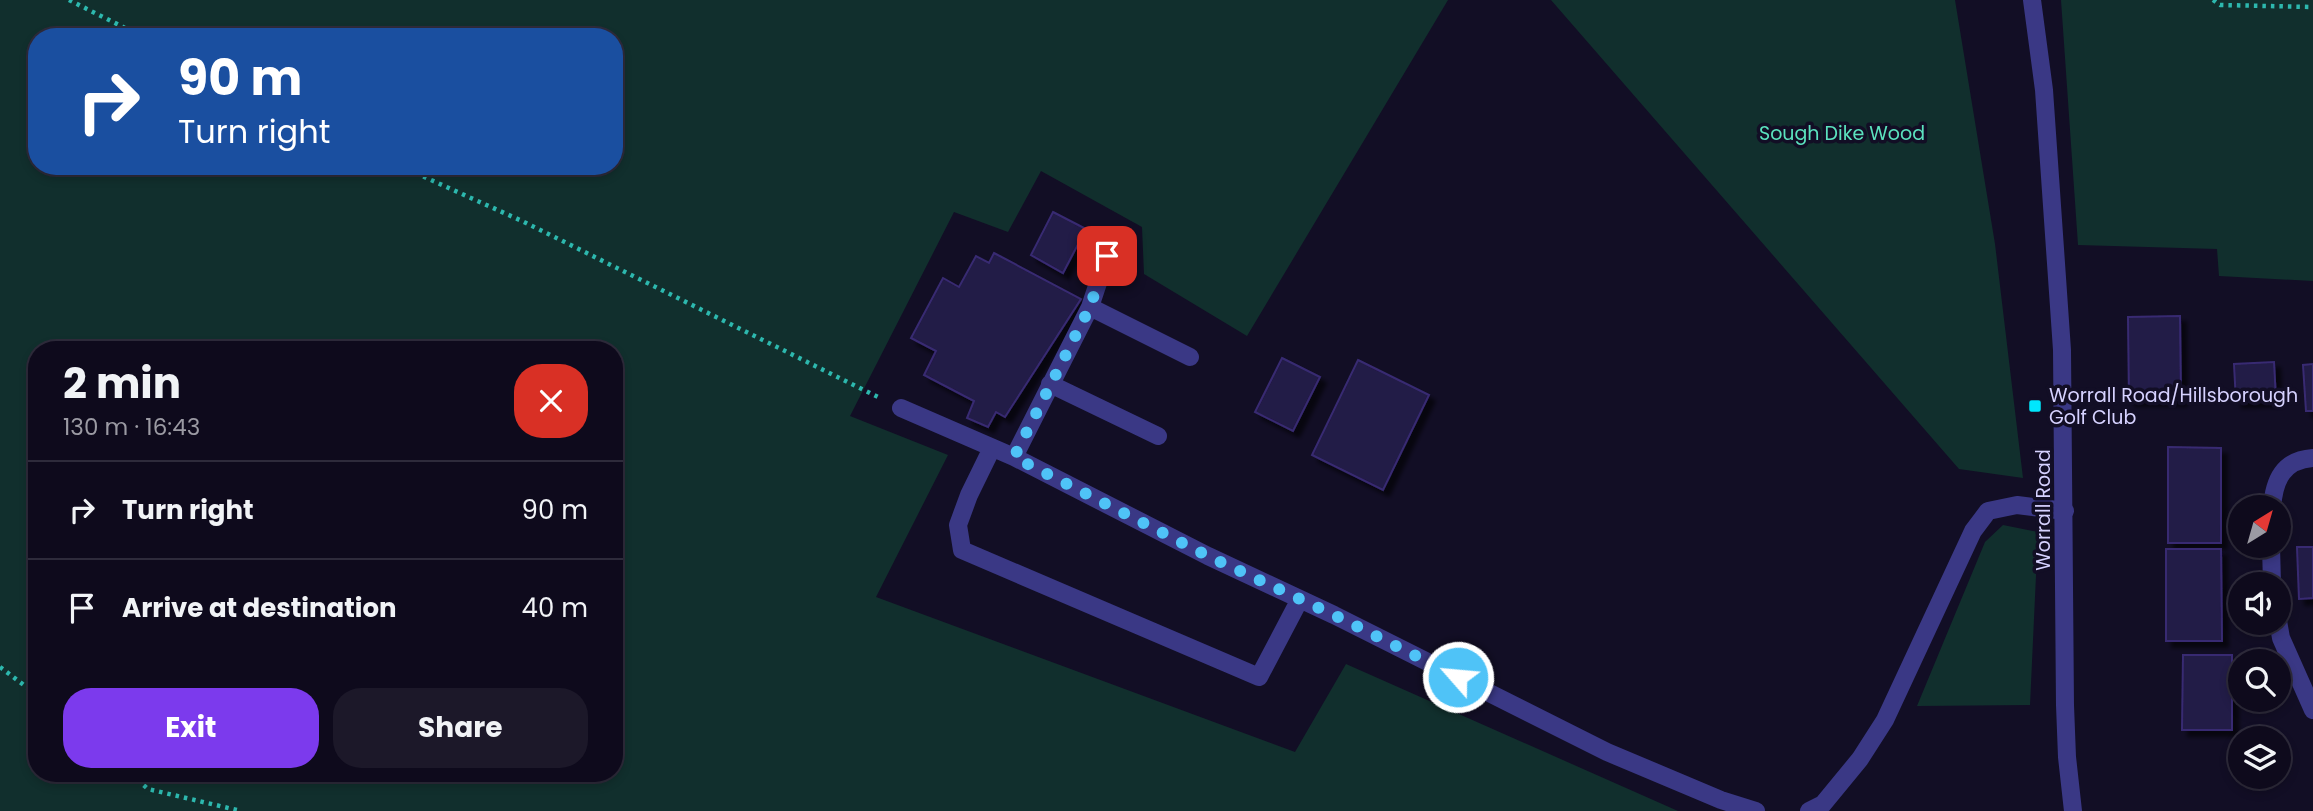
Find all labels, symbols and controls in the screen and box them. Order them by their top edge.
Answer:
text: 90 m [178,44,302,112]
icon: right [63,56,154,147]
text: Turn right [178,109,330,154]
park label: Sough Dike Wood [1759,120,1925,147]
pin [1077,226,1137,286]
icon: arrive [1088,237,1126,275]
text: 2 min [63,354,181,413]
button: close [514,364,588,438]
place label: Worrall Road/Hillsborough Golf Club [2049,382,2298,431]
marker: Worrall Road/Hillsborough Golf Club [2027,398,2043,414]
text: 130 m · 16:43 [63,411,200,443]
street label: Worrall Road [2030,449,2057,571]
icon: right [63,491,101,529]
text: Turn right [122,492,254,528]
text: 90 m [522,492,588,528]
north arrow [2228,495,2291,558]
map controls [2228,495,2291,789]
button: sound [2228,572,2291,635]
icon: arrive [63,589,101,627]
text: Arrive at destination [122,590,397,626]
text: 40 m [522,590,588,626]
position arrow [1421,640,1495,714]
button: search [2228,649,2291,712]
button: Exit [63,688,319,768]
button: Share [333,688,588,768]
button: layers [2228,726,2291,789]

